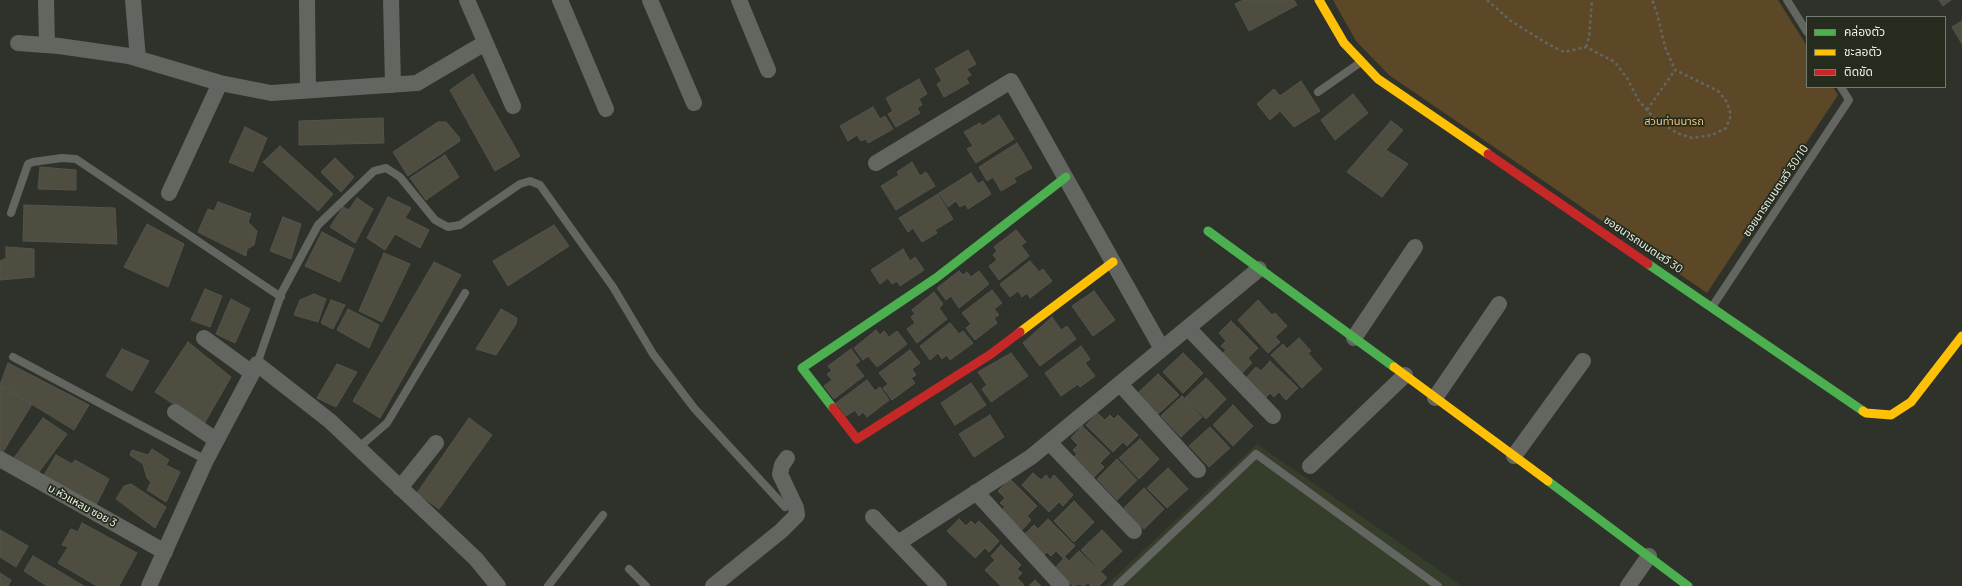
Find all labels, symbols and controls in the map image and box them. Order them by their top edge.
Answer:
legend [1806,16,1946,88]
text: คล่องตัว [1844,23,1885,40]
text: ชะลอตัว [1844,43,1882,60]
text: ติดขัด [1844,63,1873,80]
park label: สวนท่านนารถ [1644,115,1704,129]
street label: ซอยนารถมนตเสวี 30/10 [1740,143,1812,239]
street label: ซอยนารถมนตเสวี 30 [1601,214,1685,276]
street label: บ.หัวแหลม ซอย 3 [45,482,119,530]

